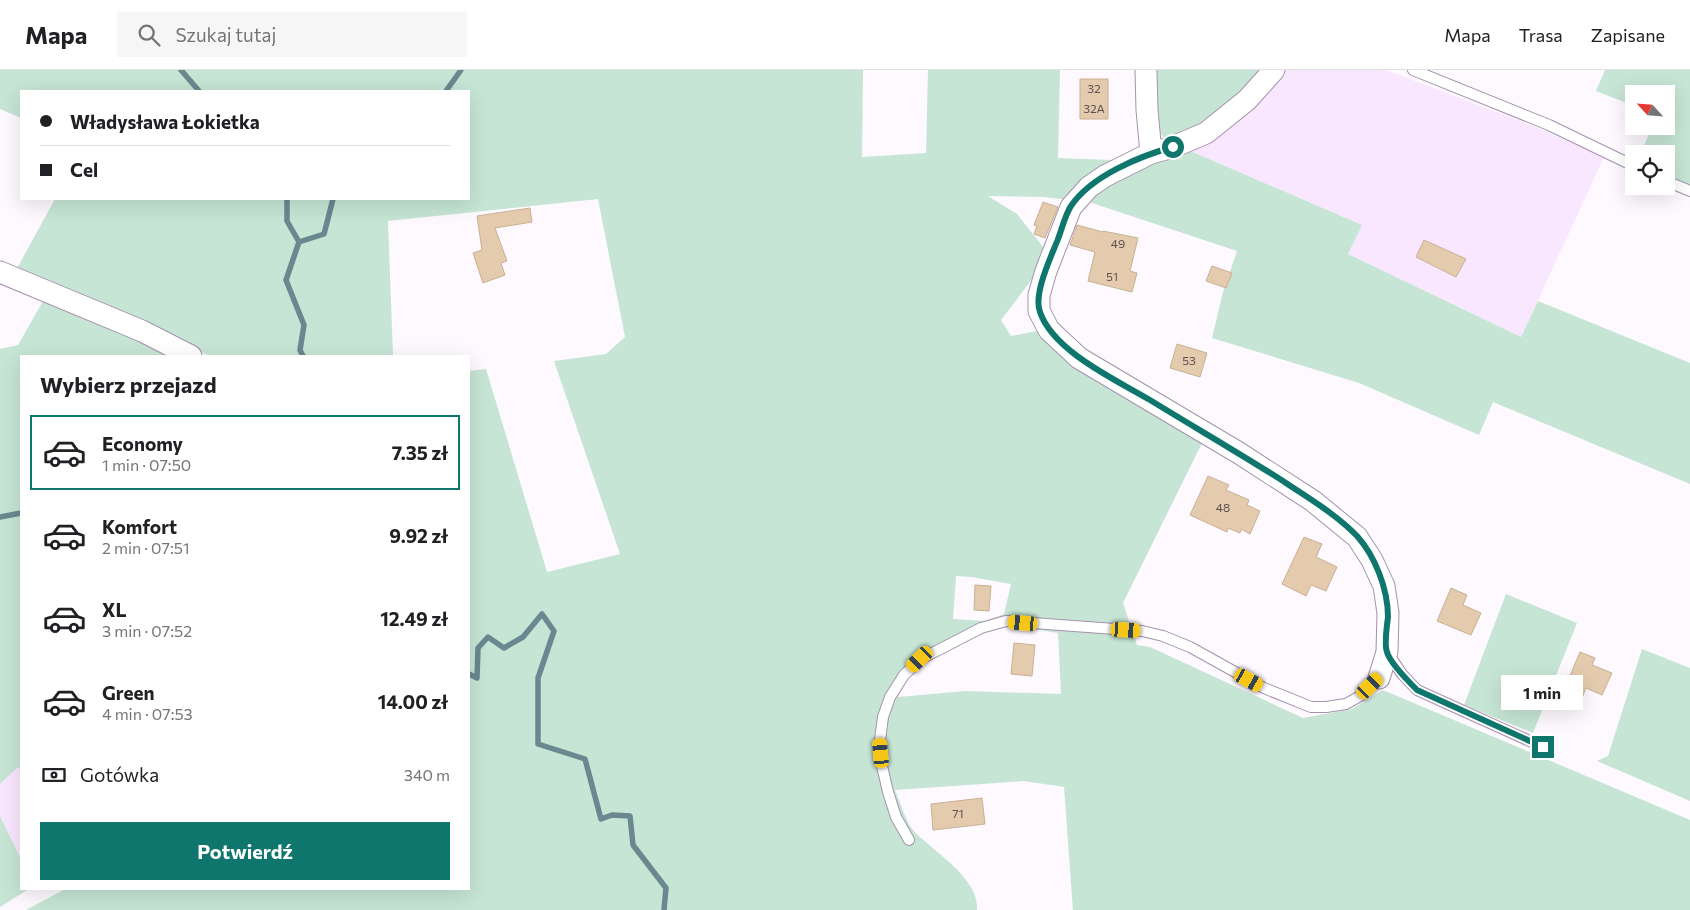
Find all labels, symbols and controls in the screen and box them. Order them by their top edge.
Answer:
search box [117,12,467,57]
text: Mapa [25,20,87,49]
icon: search [135,21,163,49]
text: Szukaj tutaj [175,23,276,46]
text: Mapa [1444,24,1491,46]
text: Trasa [1519,24,1563,46]
text: Zapisane [1591,24,1665,46]
house number: 32 [1087,81,1101,95]
north arrow [1625,85,1675,135]
map controls [1625,85,1675,195]
house number: 32A [1083,101,1105,115]
text: Władysława Łokietka [70,110,260,133]
route start [1162,136,1184,158]
button: locate [1625,145,1675,195]
text: Cel [70,158,98,181]
house number: 49 [1111,236,1125,250]
house number: 51 [1106,269,1118,283]
house number: 53 [1182,353,1196,367]
text: Wybierz przejazd [40,371,217,398]
icon: car [42,430,87,475]
text: Economy [102,432,183,455]
text: 7.35 zł [392,441,448,464]
text: 1 min · 07:50 [102,455,191,474]
house number: 48 [1216,500,1230,514]
icon: car [42,513,87,558]
text: Komfort [102,515,177,538]
text: 9.92 zł [389,524,448,547]
text: 2 min · 07:51 [102,538,190,557]
icon: car [42,596,87,641]
text: XL [102,598,127,621]
text: 12.49 zł [380,607,448,630]
car [1007,614,1038,632]
text: 3 min · 07:52 [102,621,192,640]
car [1110,622,1141,638]
car [903,643,936,675]
car [1232,666,1265,694]
car [1354,670,1385,702]
callout: 1 min [1502,674,1584,710]
icon: car [42,679,87,724]
text: Green [102,681,154,704]
text: 1 min [1523,683,1561,702]
text: 14.00 zł [378,690,448,713]
text: 4 min · 07:53 [102,704,193,723]
route end [1532,736,1554,758]
car [872,737,889,769]
icon: cash [40,761,68,789]
text: Gotówka [80,763,159,786]
text: 340 m [404,765,450,784]
house number: 71 [952,806,964,820]
button: Potwierdź [40,822,450,880]

